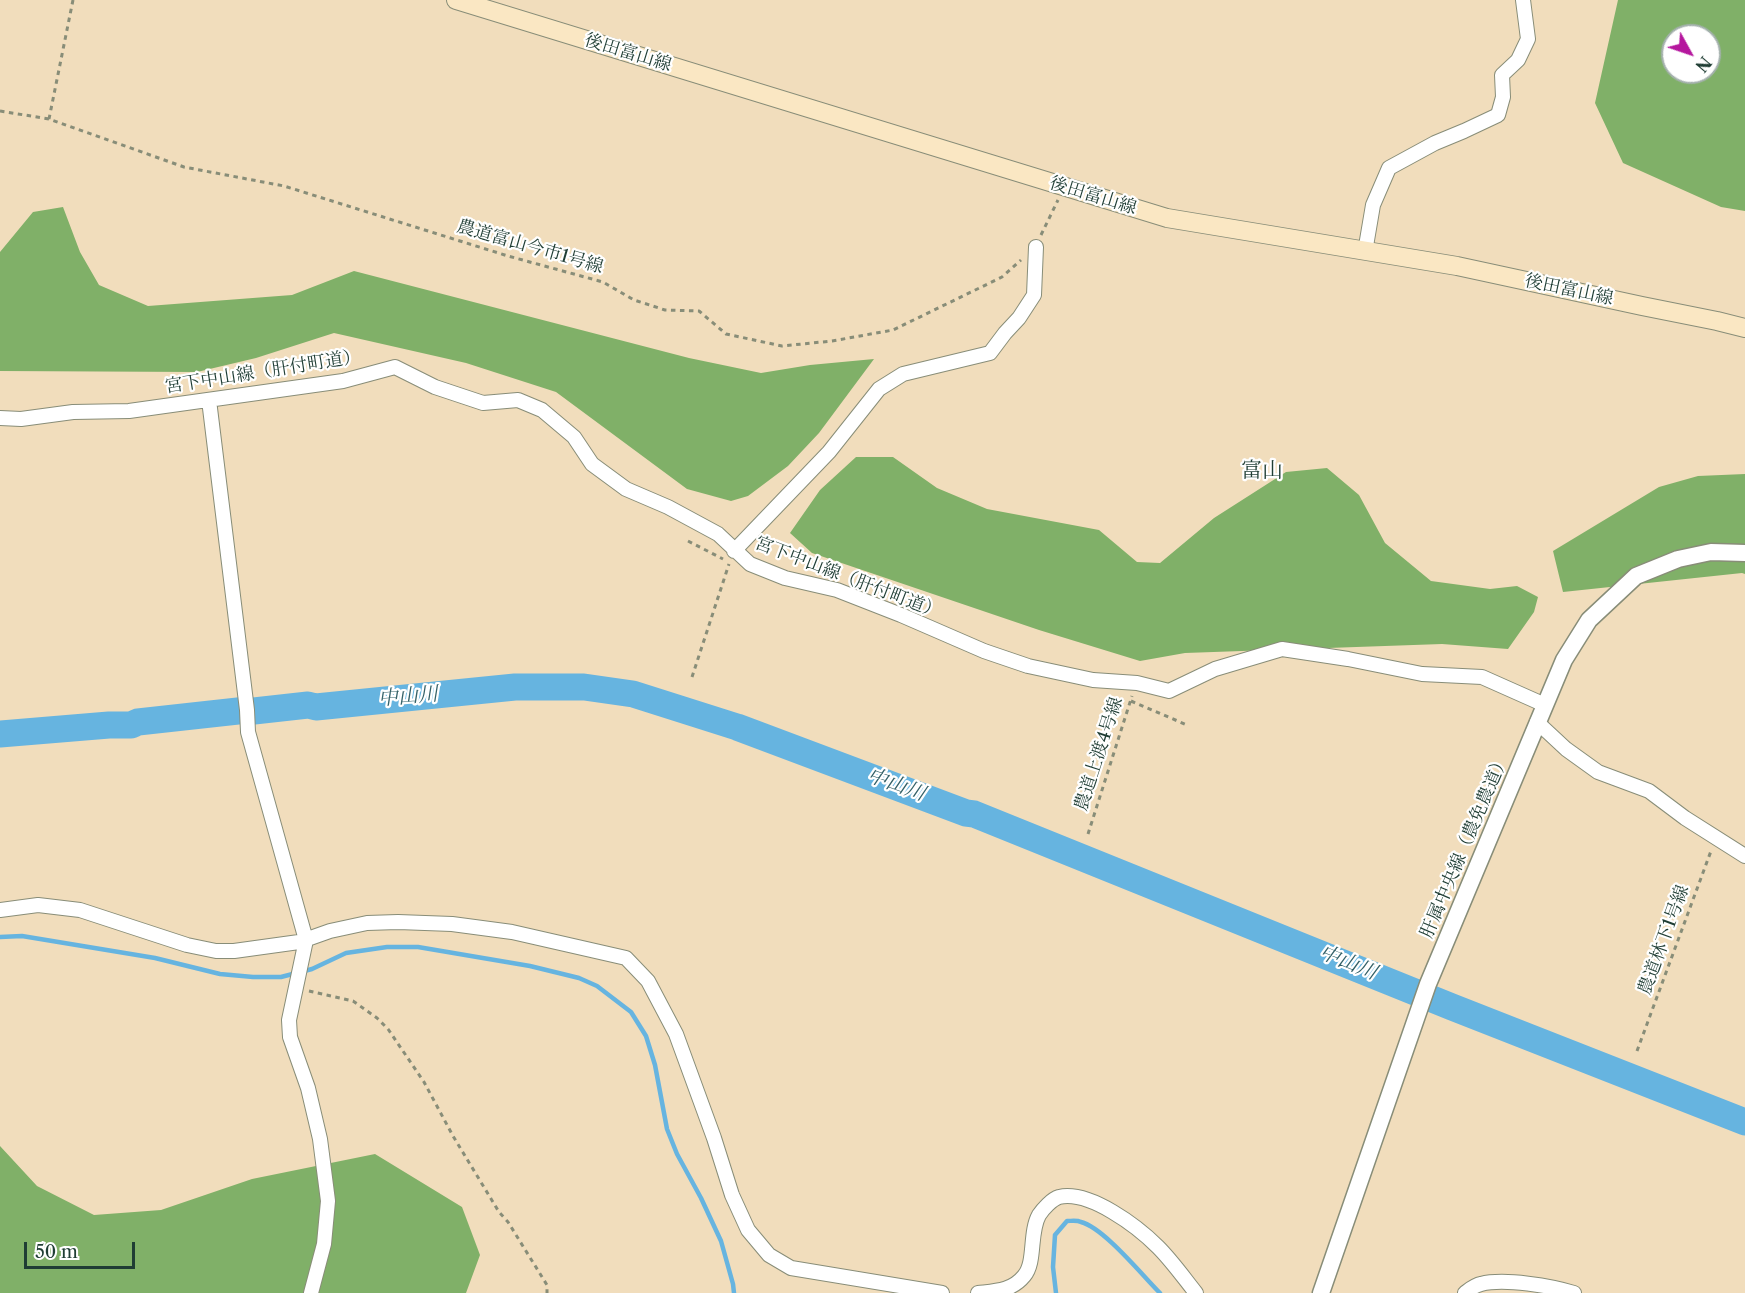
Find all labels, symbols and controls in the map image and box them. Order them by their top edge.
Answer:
north arrow [1661,24,1721,84]
street label: 後田富山線 [582,30,674,76]
text: N [1691,53,1715,76]
street label: 後田富山線 [1047,173,1139,219]
street label: 農道富山今市1号線 [454,216,606,278]
street label: 後田富山線 [1523,270,1615,310]
street label: 宮下中山線（肝付町道） [164,346,362,398]
district label: 富山 [1241,458,1283,484]
street label: 宮下中山線（肝付町道） [752,532,944,624]
water label: 中山川 [377,682,439,712]
street label: 農道上渡4号線 [1070,694,1128,814]
street label: 肝属中央線（農免農道） [1416,751,1514,941]
water label: 中山川 [864,763,928,807]
street label: 農道林下1号線 [1634,882,1694,998]
water label: 中山川 [1316,941,1380,985]
scale bar [27,1230,138,1268]
text: 50 m [35,1241,78,1263]

